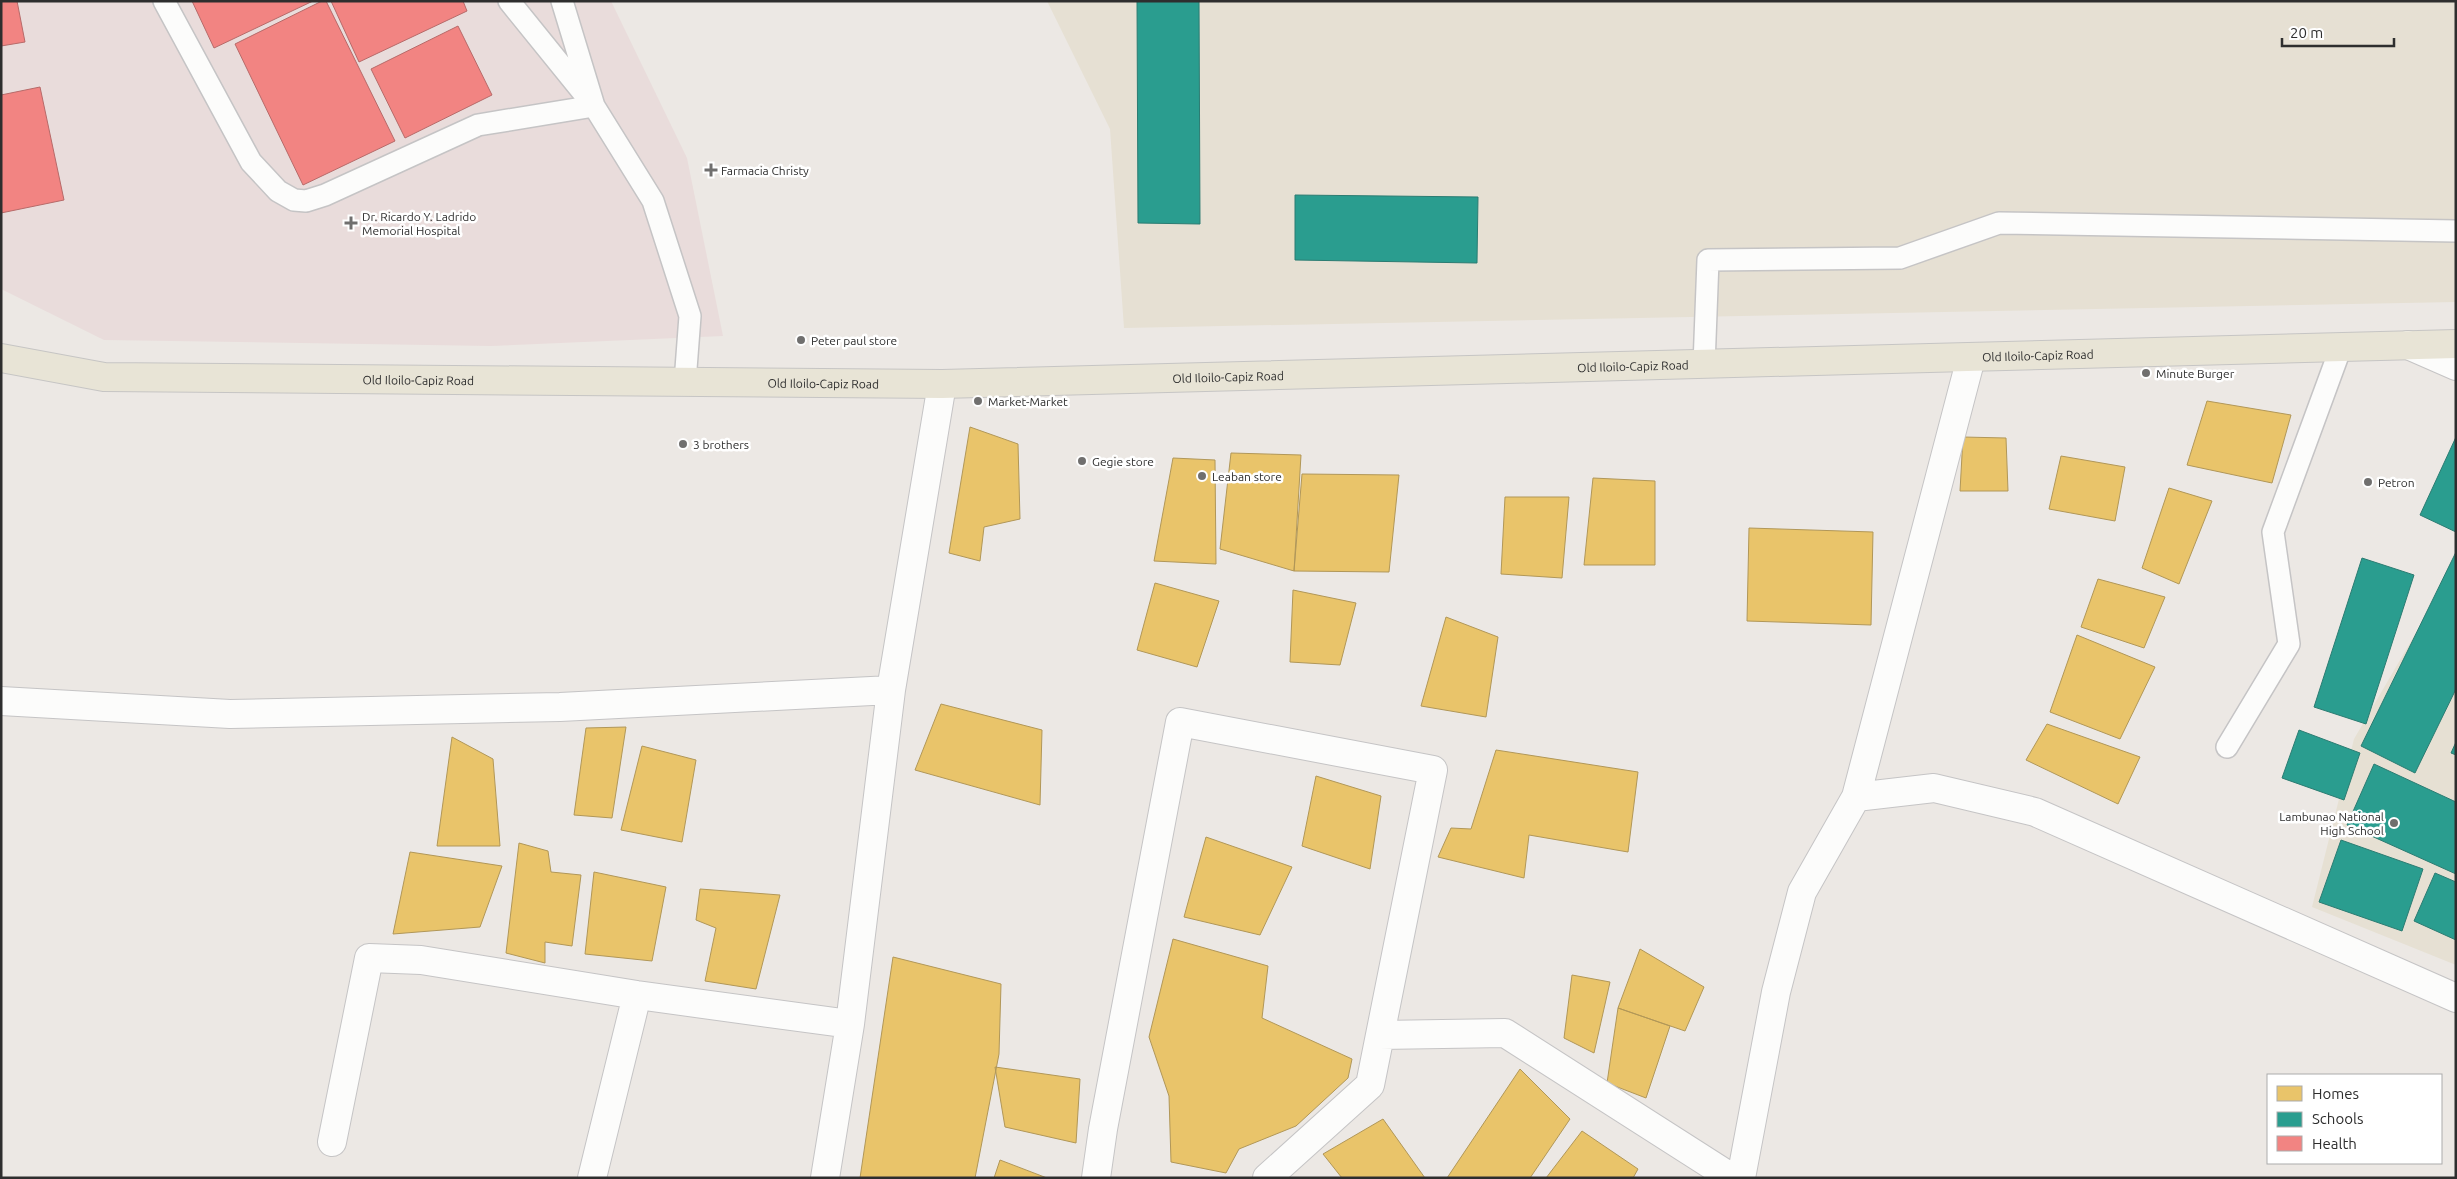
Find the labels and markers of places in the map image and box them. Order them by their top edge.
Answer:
marker: Farmacia Christy [705,164,717,176]
place label: Farmacia Christy [721,164,809,177]
place label: Dr. Ricardo Y. Ladrido Memorial Hospital [362,210,476,237]
marker: Dr. Ricardo Y. Ladrido Memorial Hospital [344,216,358,230]
marker: Peter paul store [795,334,807,346]
place label: Peter paul store [811,334,897,347]
marker: Minute Burger [2140,367,2152,379]
place label: Minute Burger [2156,367,2235,380]
marker: Market-Market [972,395,984,407]
place label: Market-Market [988,395,1068,408]
marker: 3 brothers [677,438,689,450]
place label: 3 brothers [693,438,749,451]
marker: Gegie store [1076,455,1088,467]
place label: Gegie store [1092,455,1154,468]
marker: Leaban store [1196,470,1208,482]
place label: Leaban store [1212,470,1282,483]
marker: Petron [2362,476,2374,488]
place label: Petron [2378,476,2415,489]
place label: Lambunao National High School [2279,810,2384,837]
marker: Lambunao National High School [2388,817,2400,829]

